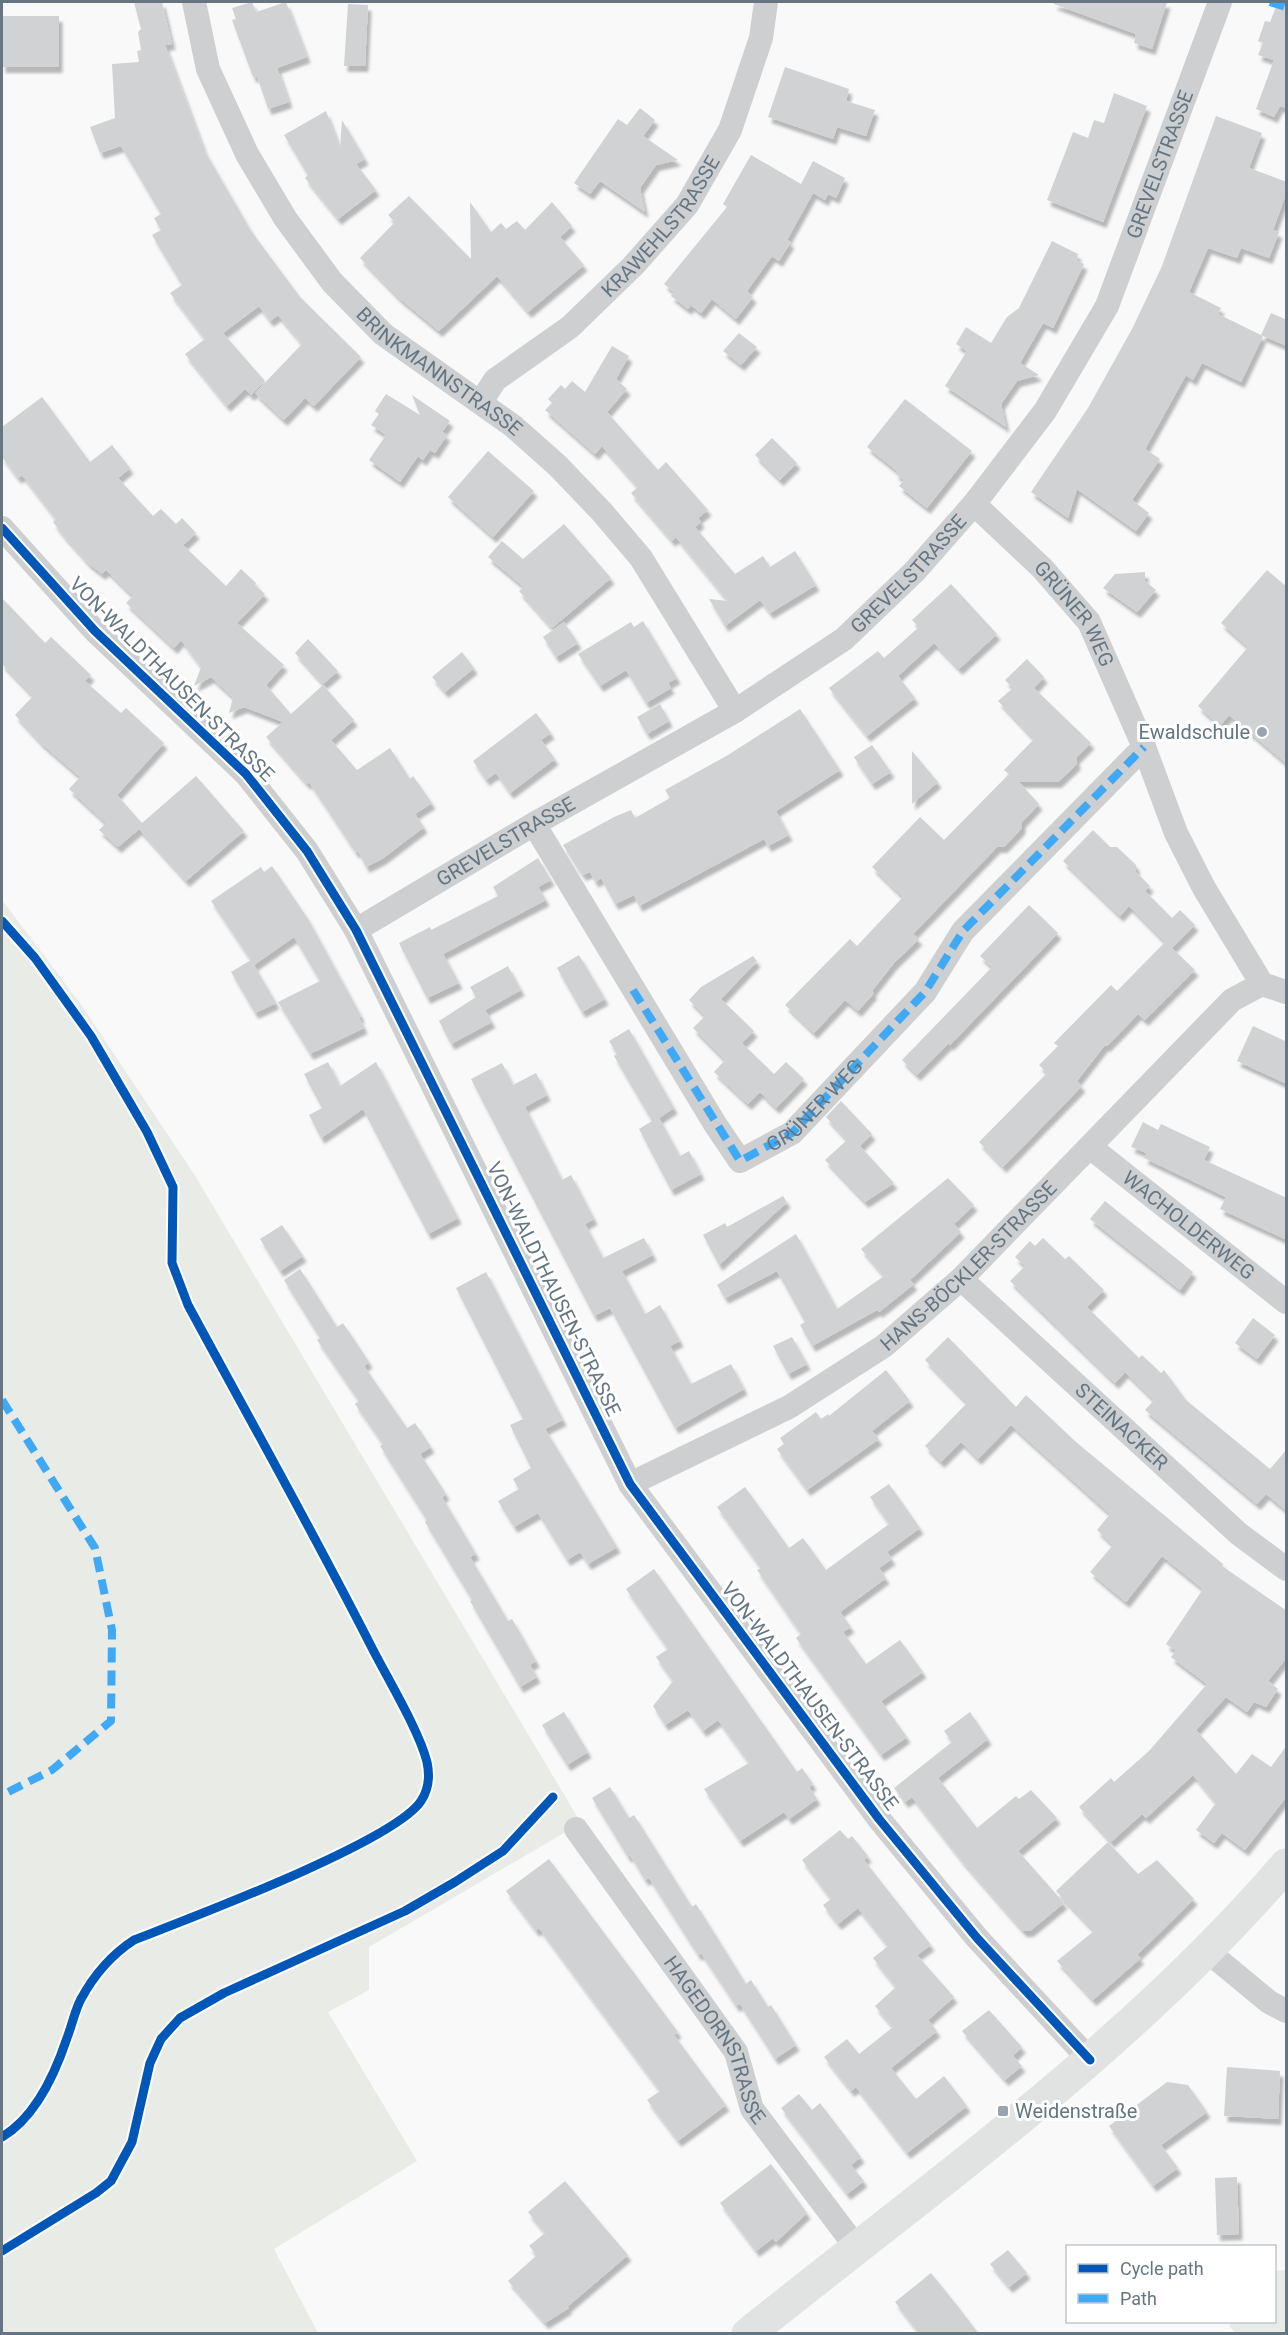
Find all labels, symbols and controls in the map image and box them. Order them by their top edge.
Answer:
street label: GREVELSTRASSE [1121,87,1198,242]
street label: KRAWEHLSTRASSE [596,151,725,302]
street label: BRINKMANNSTRASSE [351,302,527,441]
street label: GREVELSTRASSE [845,509,971,638]
street label: GRÜNER WEG [1029,556,1119,670]
street label: VON-WALDTHAUSEN-STRASSE [65,572,279,786]
place label: Ewaldschule [1138,720,1250,744]
marker: Ewaldschule [1255,725,1269,739]
street label: GREVELSTRASSE [432,791,579,891]
street label: GRÜNER WEG [762,1054,867,1157]
street label: VON-WALDTHAUSEN-STRASSE [482,1158,626,1420]
street label: WACHOLDERWEG [1118,1166,1260,1285]
street label: HANS-BÖCKLER-STRASSE [875,1176,1062,1356]
street label: STEINACKER [1070,1378,1173,1475]
street label: VON-WALDTHAUSEN-STRASSE [716,1577,904,1815]
street label: HAGEDORNSTRASSE [659,1951,771,2129]
place label: Weidenstraße [1015,2099,1137,2123]
marker: Weidenstraße [996,2104,1010,2118]
legend [1066,2245,1276,2323]
text: Cycle path [1120,2258,1204,2279]
text: Path [1120,2288,1157,2309]

